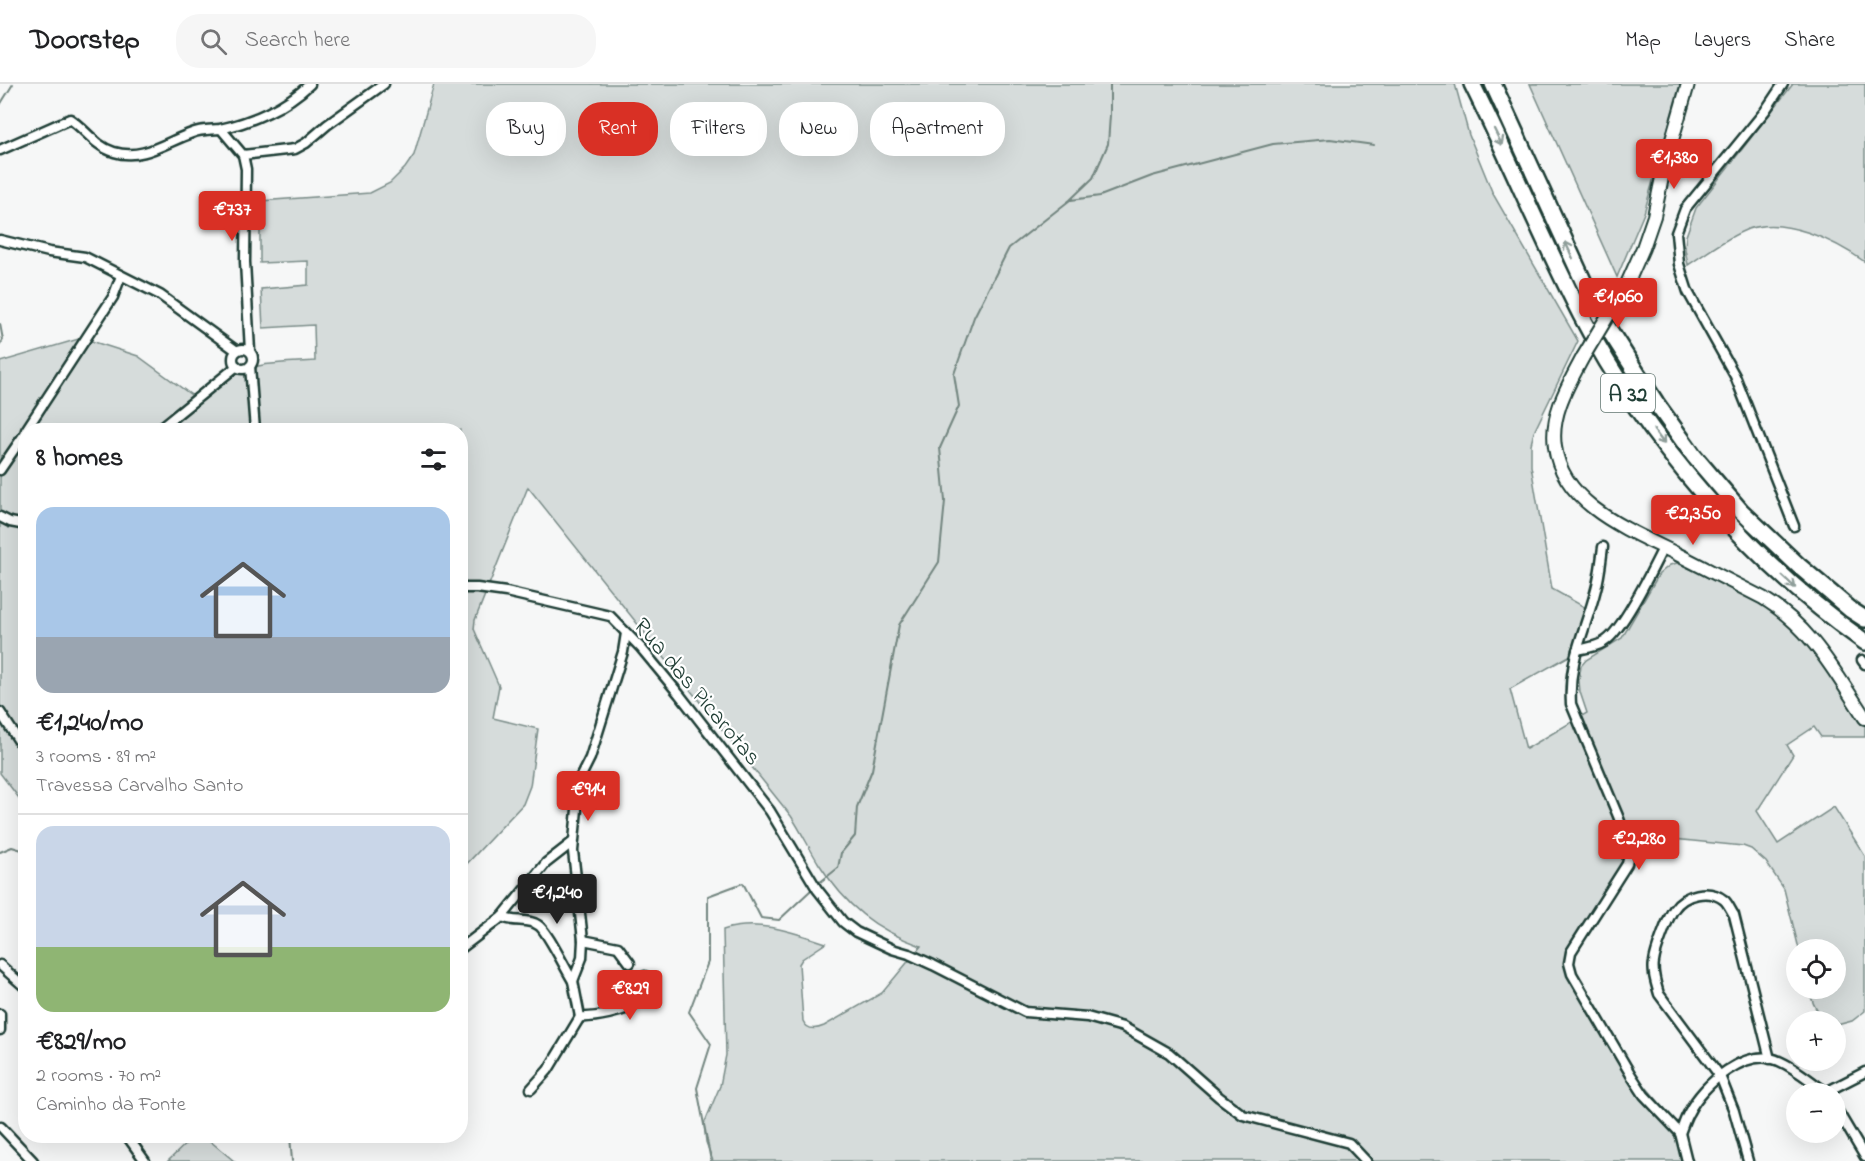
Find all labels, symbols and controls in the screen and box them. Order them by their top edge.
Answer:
search box [176,14,596,68]
text: Doorstep [30,21,140,62]
icon: search [197,25,230,58]
text: Search here [245,25,350,57]
text: Map [1625,26,1661,56]
text: Layers [1694,26,1751,56]
text: Share [1784,26,1835,56]
chip: Buy [486,102,566,156]
chip: Rent [578,102,658,156]
chip: Filters [670,102,767,156]
chip: New [779,102,858,156]
chip: Apartment [870,102,1005,156]
one-way arrow [1493,127,1504,145]
pin: €1,380 [1625,139,1723,190]
text: €1,380 [1650,144,1698,173]
pin: €737 [196,191,268,242]
text: €737 [213,196,251,225]
one-way arrow [1563,241,1575,259]
pin: €1,060 [1569,278,1667,329]
text: €1,060 [1593,283,1643,312]
road number: A 32 [1601,374,1655,412]
one-way arrow [1653,429,1666,445]
text: 8 homes [36,440,123,478]
icon: filters [417,443,450,476]
pin: €2,350 [1644,495,1742,546]
text: €2,350 [1665,500,1721,529]
icon: home [189,546,297,654]
one-way arrow [1782,575,1797,589]
street label: Rua das Picarotas [624,611,769,774]
text: €1,240/mo [36,705,143,743]
text: 3 rooms · 89 m² [36,743,156,772]
pin: €914 [552,771,624,822]
text: Travessa Carvalho Santo [36,772,243,801]
text: €914 [571,776,605,805]
pin: €2,280 [1590,820,1688,871]
text: €2,280 [1612,825,1666,854]
icon: home [189,865,297,973]
pin: €1,240 [508,874,606,925]
text: €1,240 [532,879,582,908]
map controls [1786,939,1846,1143]
button: locate [1786,939,1846,999]
pin: €829 [594,970,666,1021]
text: €829 [611,975,649,1004]
button: + [1786,1011,1846,1071]
text: €829/mo [36,1024,126,1062]
text: 2 rooms · 70 m² [36,1062,161,1091]
button: − [1786,1083,1846,1143]
text: Caminho da Fonte [36,1091,186,1120]

